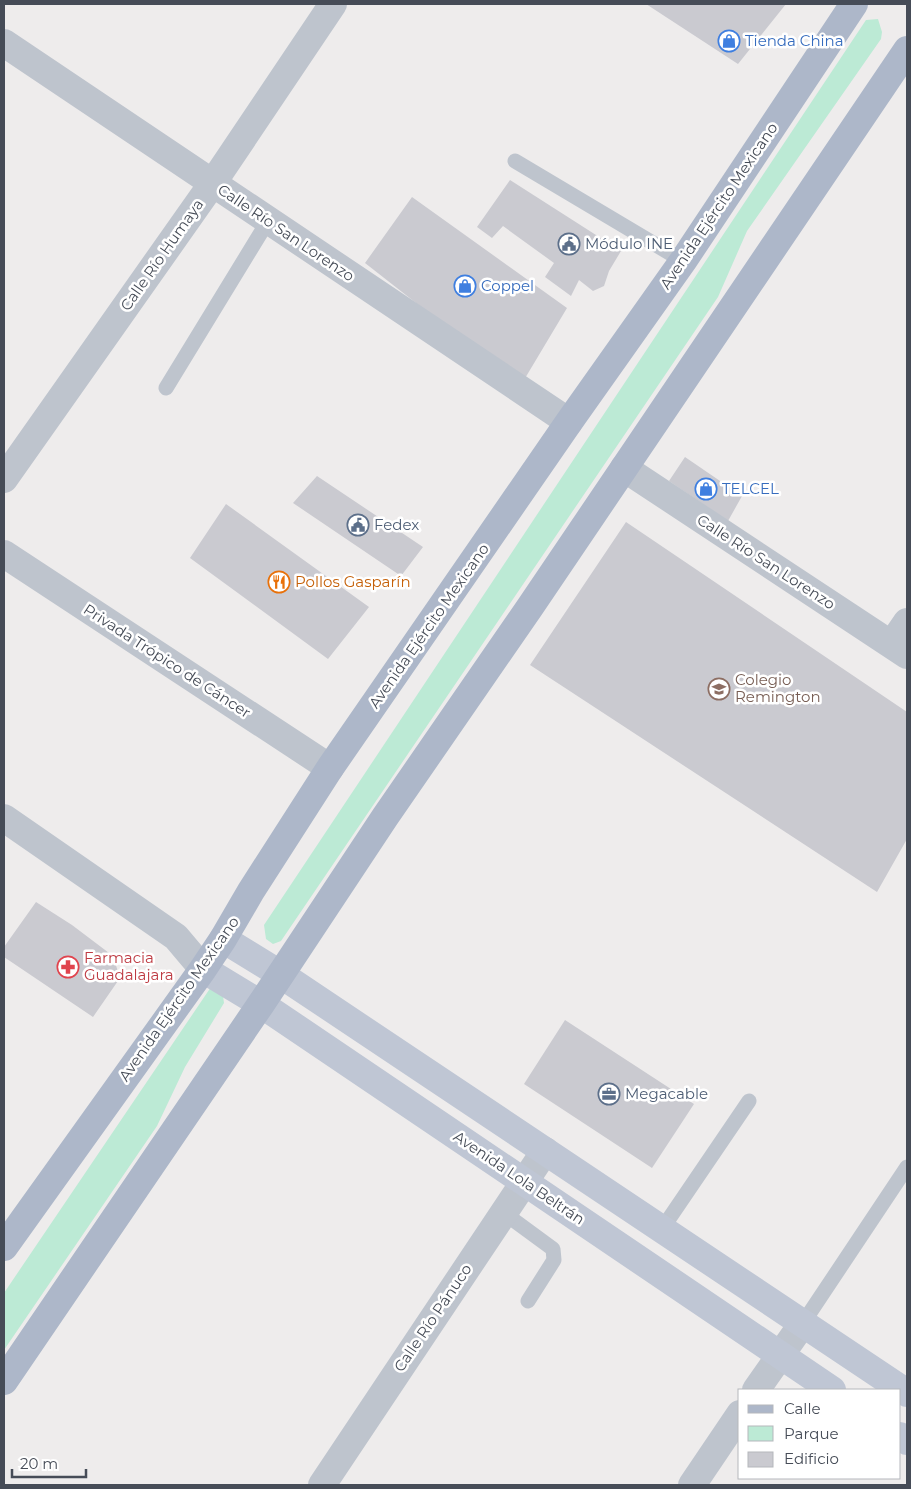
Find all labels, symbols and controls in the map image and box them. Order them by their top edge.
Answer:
shop icon: Tienda China [717,29,741,53]
place label: Tienda China [745,31,844,50]
street label: Avenida Ejército Mexicano [656,119,782,293]
street label: Calle Río San Lorenzo [214,180,358,285]
street label: Calle Río Humaya [116,195,207,314]
public building icon: Módulo INE [557,232,581,256]
place label: Módulo INE [585,234,673,253]
shop icon: Coppel [453,274,477,298]
place label: Coppel [481,276,534,295]
shop icon: TELCEL [694,477,718,501]
place label: TELCEL [722,479,779,498]
street label: Calle Río San Lorenzo [694,510,839,613]
public building icon: Fedex [346,513,370,537]
place label: Fedex [374,515,419,534]
street label: Avenida Ejército Mexicano [364,540,493,712]
restaurant icon: Pollos Gasparín [267,570,291,594]
place label: Pollos Gasparín [295,572,411,591]
street label: Privada Trópico de Cáncer [80,599,254,722]
place label: Colegio Remington [735,670,821,706]
school or university icon: Colegio Remington [707,677,731,701]
street label: Avenida Ejército Mexicano [114,913,243,1085]
place label: Farmacia Guadalajara [84,948,174,984]
pharmacy icon: Farmacia Guadalajara [56,955,80,979]
office icon: Megacable [597,1082,621,1106]
place label: Megacable [625,1084,708,1103]
street label: Avenida Lola Beltrán [450,1127,588,1229]
street label: Calle Río Pánuco [389,1260,476,1375]
legend [738,1389,901,1479]
text: Calle [784,1399,821,1418]
text: Parque [784,1424,839,1443]
scale bar [12,1446,86,1478]
text: Edificio [784,1449,839,1468]
text: 20 m [20,1454,58,1473]

